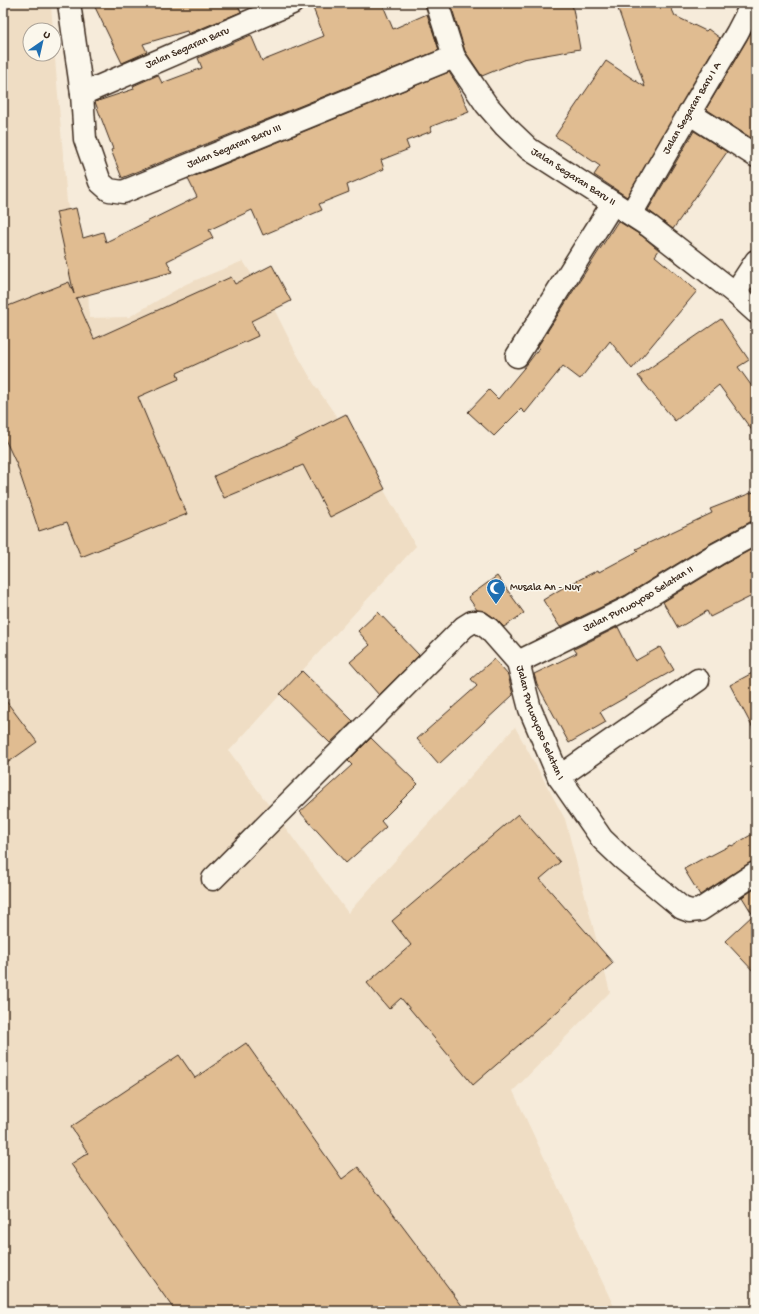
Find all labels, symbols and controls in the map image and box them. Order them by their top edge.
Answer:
north arrow [22,22,62,62]
street label: Jalan Segaran Baru [144,25,231,72]
text: U [40,29,53,42]
street label: Jalan Segaran Baru I A [661,60,724,157]
street label: Jalan Segaran Baru III [185,122,284,171]
street label: Jalan Segaran Baru II [528,146,618,209]
street label: Jalan Purwoyoso Selatan II [582,564,696,635]
mosque icon: Musala An - Nur [485,577,507,605]
place label: Musala An - Nur [510,582,582,594]
street label: Jalan Purwoyoso Selatan I [513,664,566,783]

